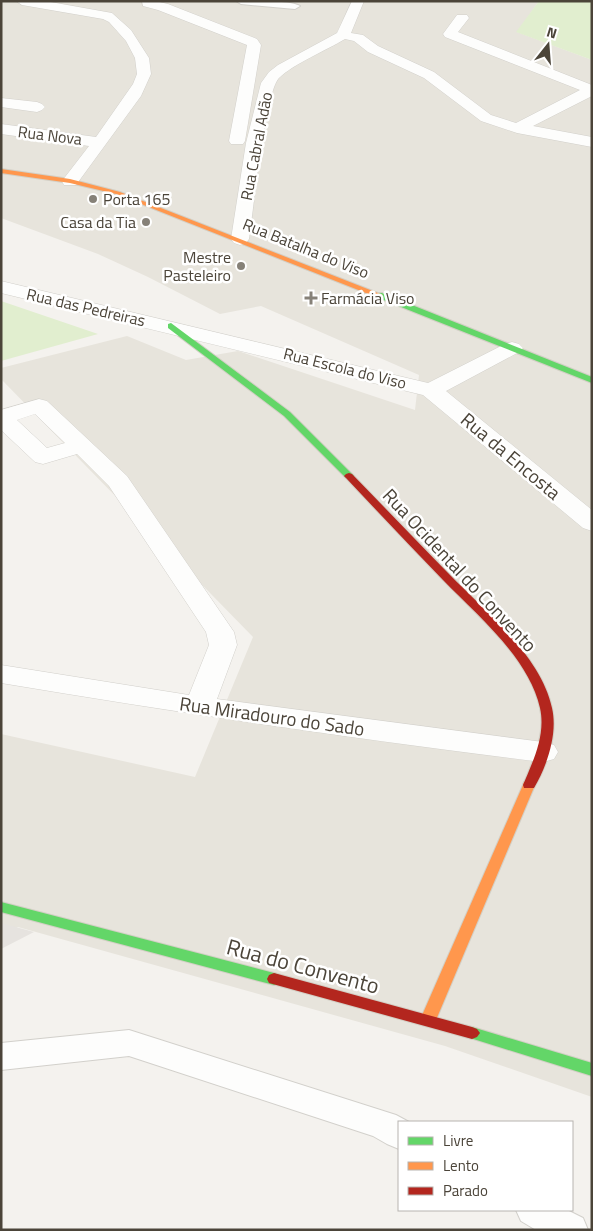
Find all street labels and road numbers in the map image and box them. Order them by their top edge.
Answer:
street label: Rua Cabral Adão [234,90,278,202]
street label: Rua Nova [17,119,83,151]
street label: Rua Batalha do Viso [239,212,373,284]
street label: Rua das Pedreiras [24,282,148,332]
street label: Rua Escola do Viso [281,341,409,395]
street label: Rua da Encosta [455,405,568,507]
street label: Rua Ocidental do Convento [376,481,544,658]
street label: Rua Miradouro do Sado [178,688,366,743]
street label: Rua do Convento [223,929,383,1003]

